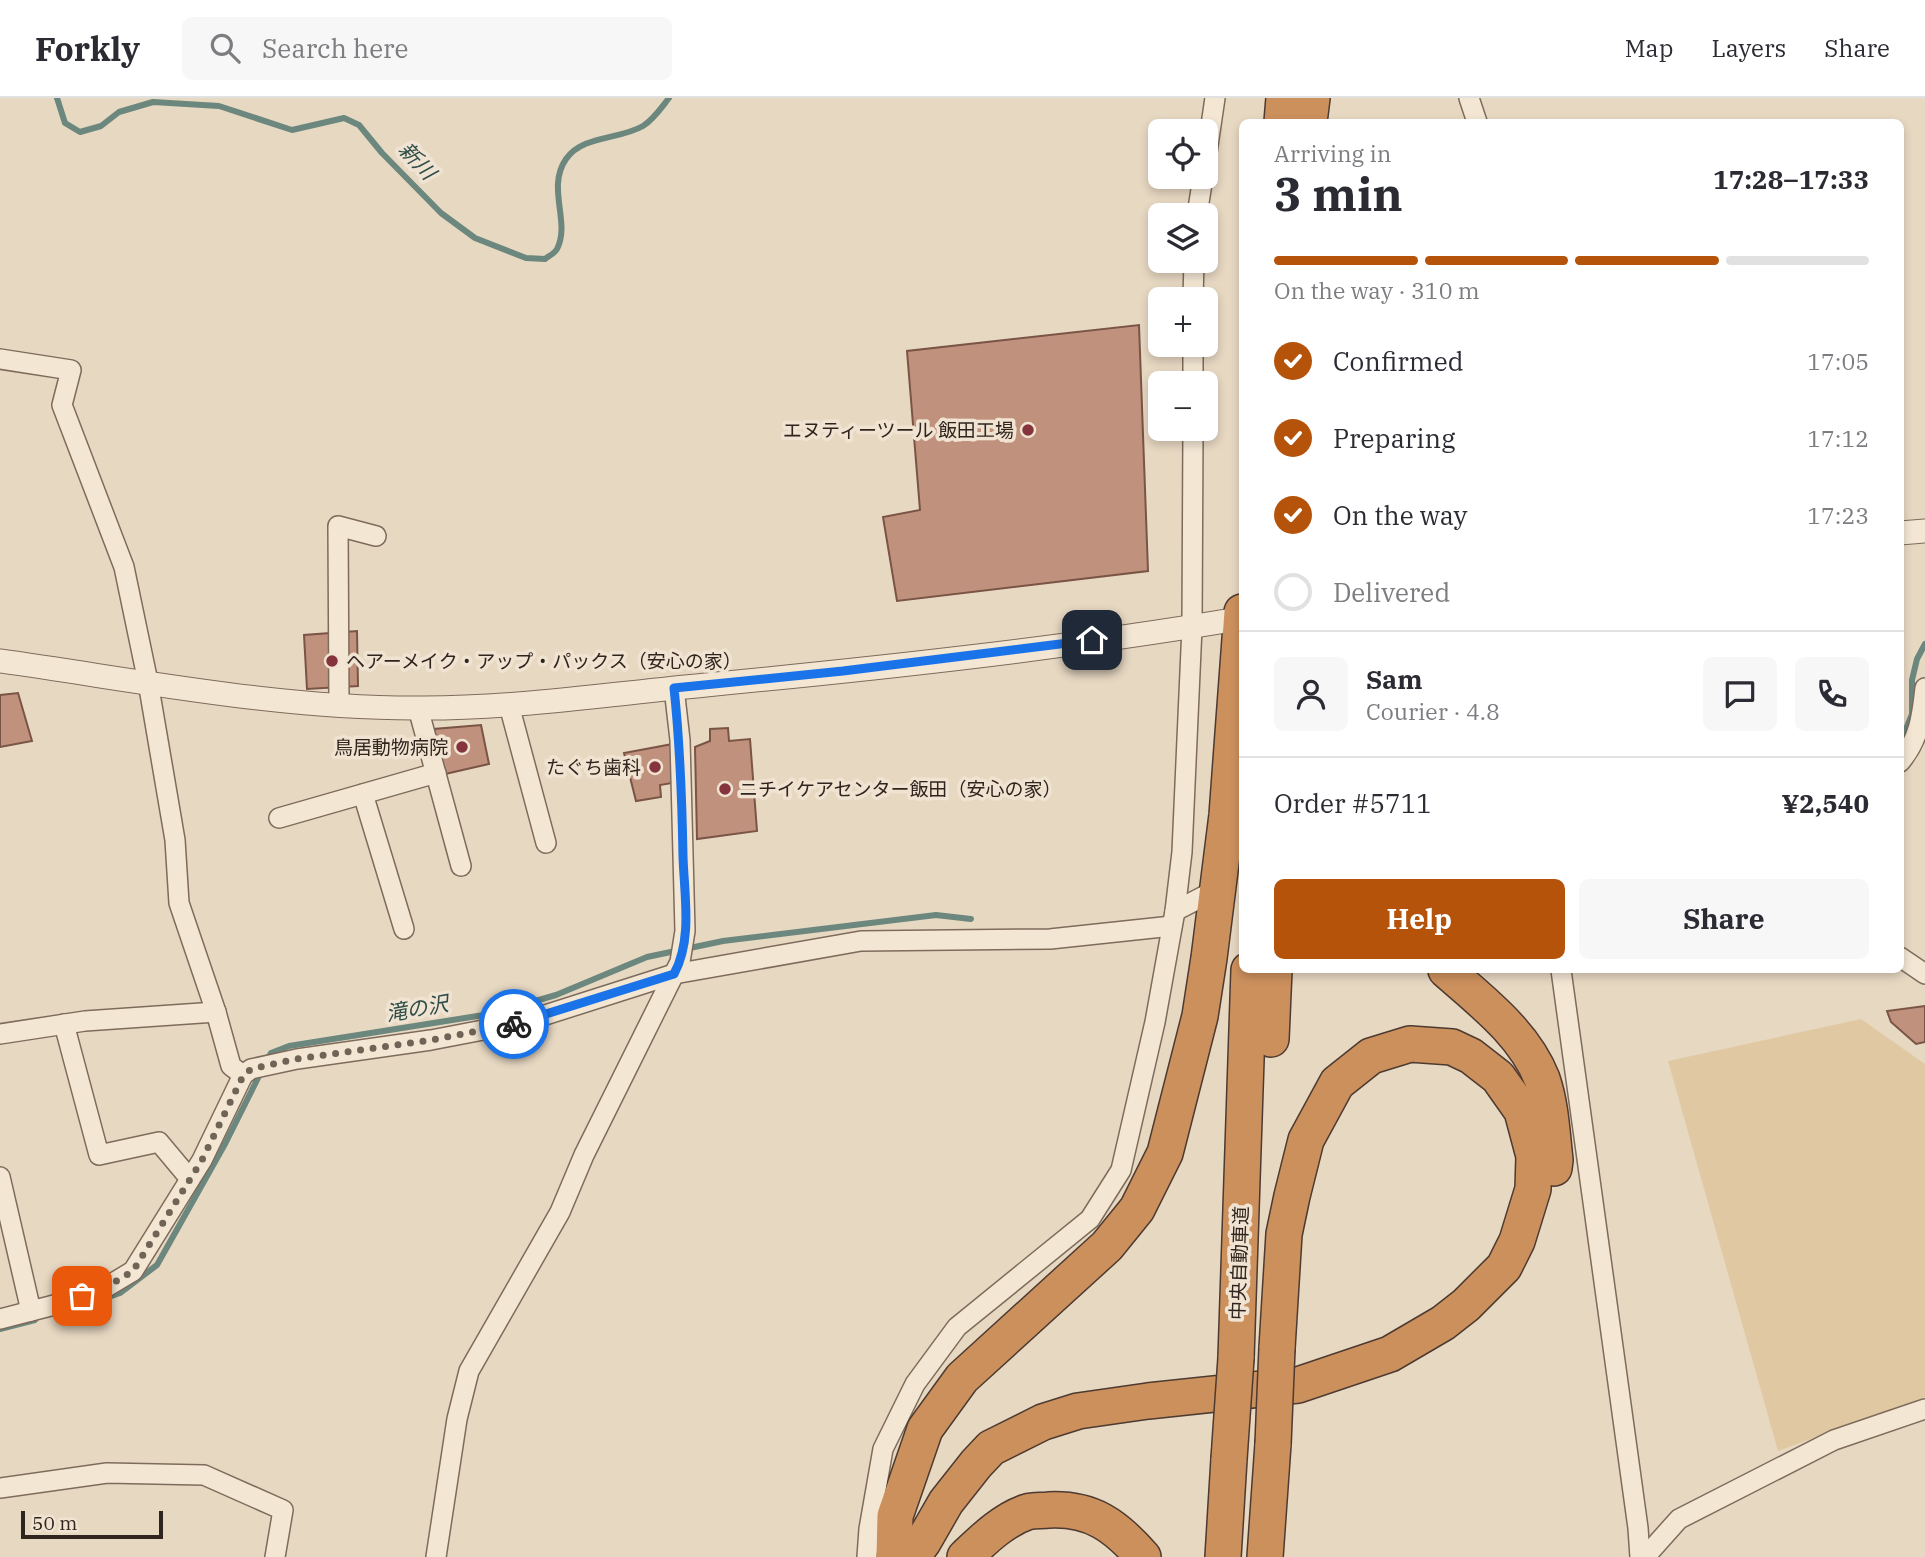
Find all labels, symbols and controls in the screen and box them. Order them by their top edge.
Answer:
search box [182,17,672,80]
text: Forkly [35,27,140,70]
icon: search [206,29,244,67]
text: Search here [262,31,409,65]
text: Map [1625,32,1673,64]
text: Layers [1711,32,1786,64]
text: Share [1824,32,1890,64]
map controls [1148,119,1218,441]
button: locate [1148,119,1218,189]
water label: 新川 [393,135,444,187]
text: Arriving in [1274,138,1391,168]
text: 17:28–17:33 [1713,162,1869,196]
text: 3 min [1274,164,1403,224]
button: layers [1148,203,1218,273]
text: On the way · 310 m [1274,275,1480,305]
button: + [1148,287,1218,357]
icon: check [1274,342,1312,380]
text: Confirmed [1333,344,1464,378]
text: 17:05 [1807,346,1869,376]
button: − [1148,371,1218,441]
place label: エヌティーツール 飯田工場 [783,418,1014,442]
icon: check [1274,419,1312,457]
text: Preparing [1333,421,1455,455]
marker: エヌティーツール 飯田工場 [1020,422,1036,438]
text: 17:12 [1807,423,1869,453]
icon: check [1274,496,1312,534]
text: On the way [1333,498,1467,532]
text: 17:23 [1807,500,1869,530]
text: Delivered [1333,575,1450,609]
pin [1062,610,1122,670]
icon: home [1073,621,1111,659]
place label: ヘアーメイク・アップ・パックス（安心の家） [346,649,742,673]
marker: ヘアーメイク・アップ・パックス（安心の家） [324,653,340,669]
button: person [1274,657,1348,731]
button: chat [1703,657,1777,731]
button: phone [1795,657,1869,731]
text: Sam [1366,662,1422,696]
text: Courier · 4.8 [1366,696,1500,726]
place label: 鳥居動物病院 [334,735,448,759]
marker: 鳥居動物病院 [454,739,470,755]
place label: たぐち歯科 [546,755,641,779]
marker: たぐち歯科 [647,759,663,775]
place label: ニチイケアセンター飯田（安心の家） [739,777,1062,801]
marker: ニチイケアセンター飯田（安心の家） [717,781,733,797]
text: Order #5711 [1274,786,1432,820]
text: ¥2,540 [1782,786,1869,820]
button: Help [1274,879,1565,959]
button: Share [1579,879,1869,959]
water label: 滝の沢 [383,988,453,1027]
courier [479,989,549,1059]
icon: bike [495,1005,533,1043]
street label: 中央自動車道 [1225,1206,1253,1320]
pin [52,1266,112,1326]
icon: bag [63,1277,101,1315]
scale bar [21,1508,163,1540]
text: 50 m [32,1511,77,1535]

